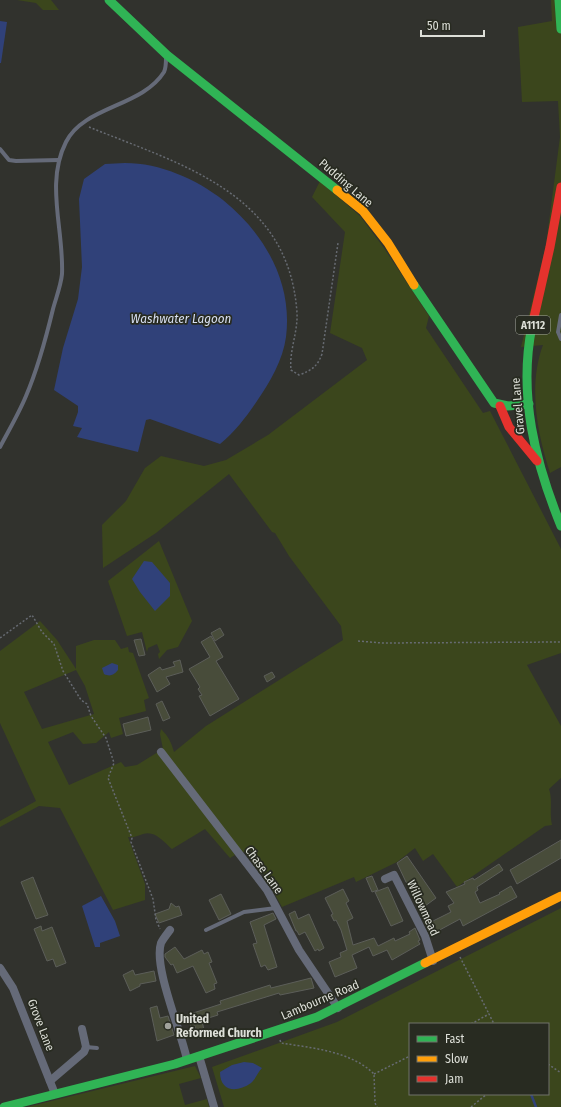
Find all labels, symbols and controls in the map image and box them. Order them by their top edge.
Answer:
scale bar [421,12,484,38]
text: 50 m [427,19,451,33]
street label: Pudding Lane [316,156,376,210]
water label: Washwater Lagoon [131,311,232,326]
road number: A1112 [516,316,550,334]
street label: Gravel Lane [509,377,527,435]
street label: Chase Lane [242,843,286,897]
street label: Willowmead [404,878,442,938]
street label: Lambourne Road [279,977,361,1023]
street label: Grove Lane [25,997,57,1053]
place label: United Reformed Church [176,1012,262,1040]
marker: United Reformed Church [163,1021,173,1031]
legend [409,1023,549,1095]
text: Fast [445,1032,464,1046]
text: Slow [445,1052,468,1066]
text: Jam [445,1072,463,1086]

